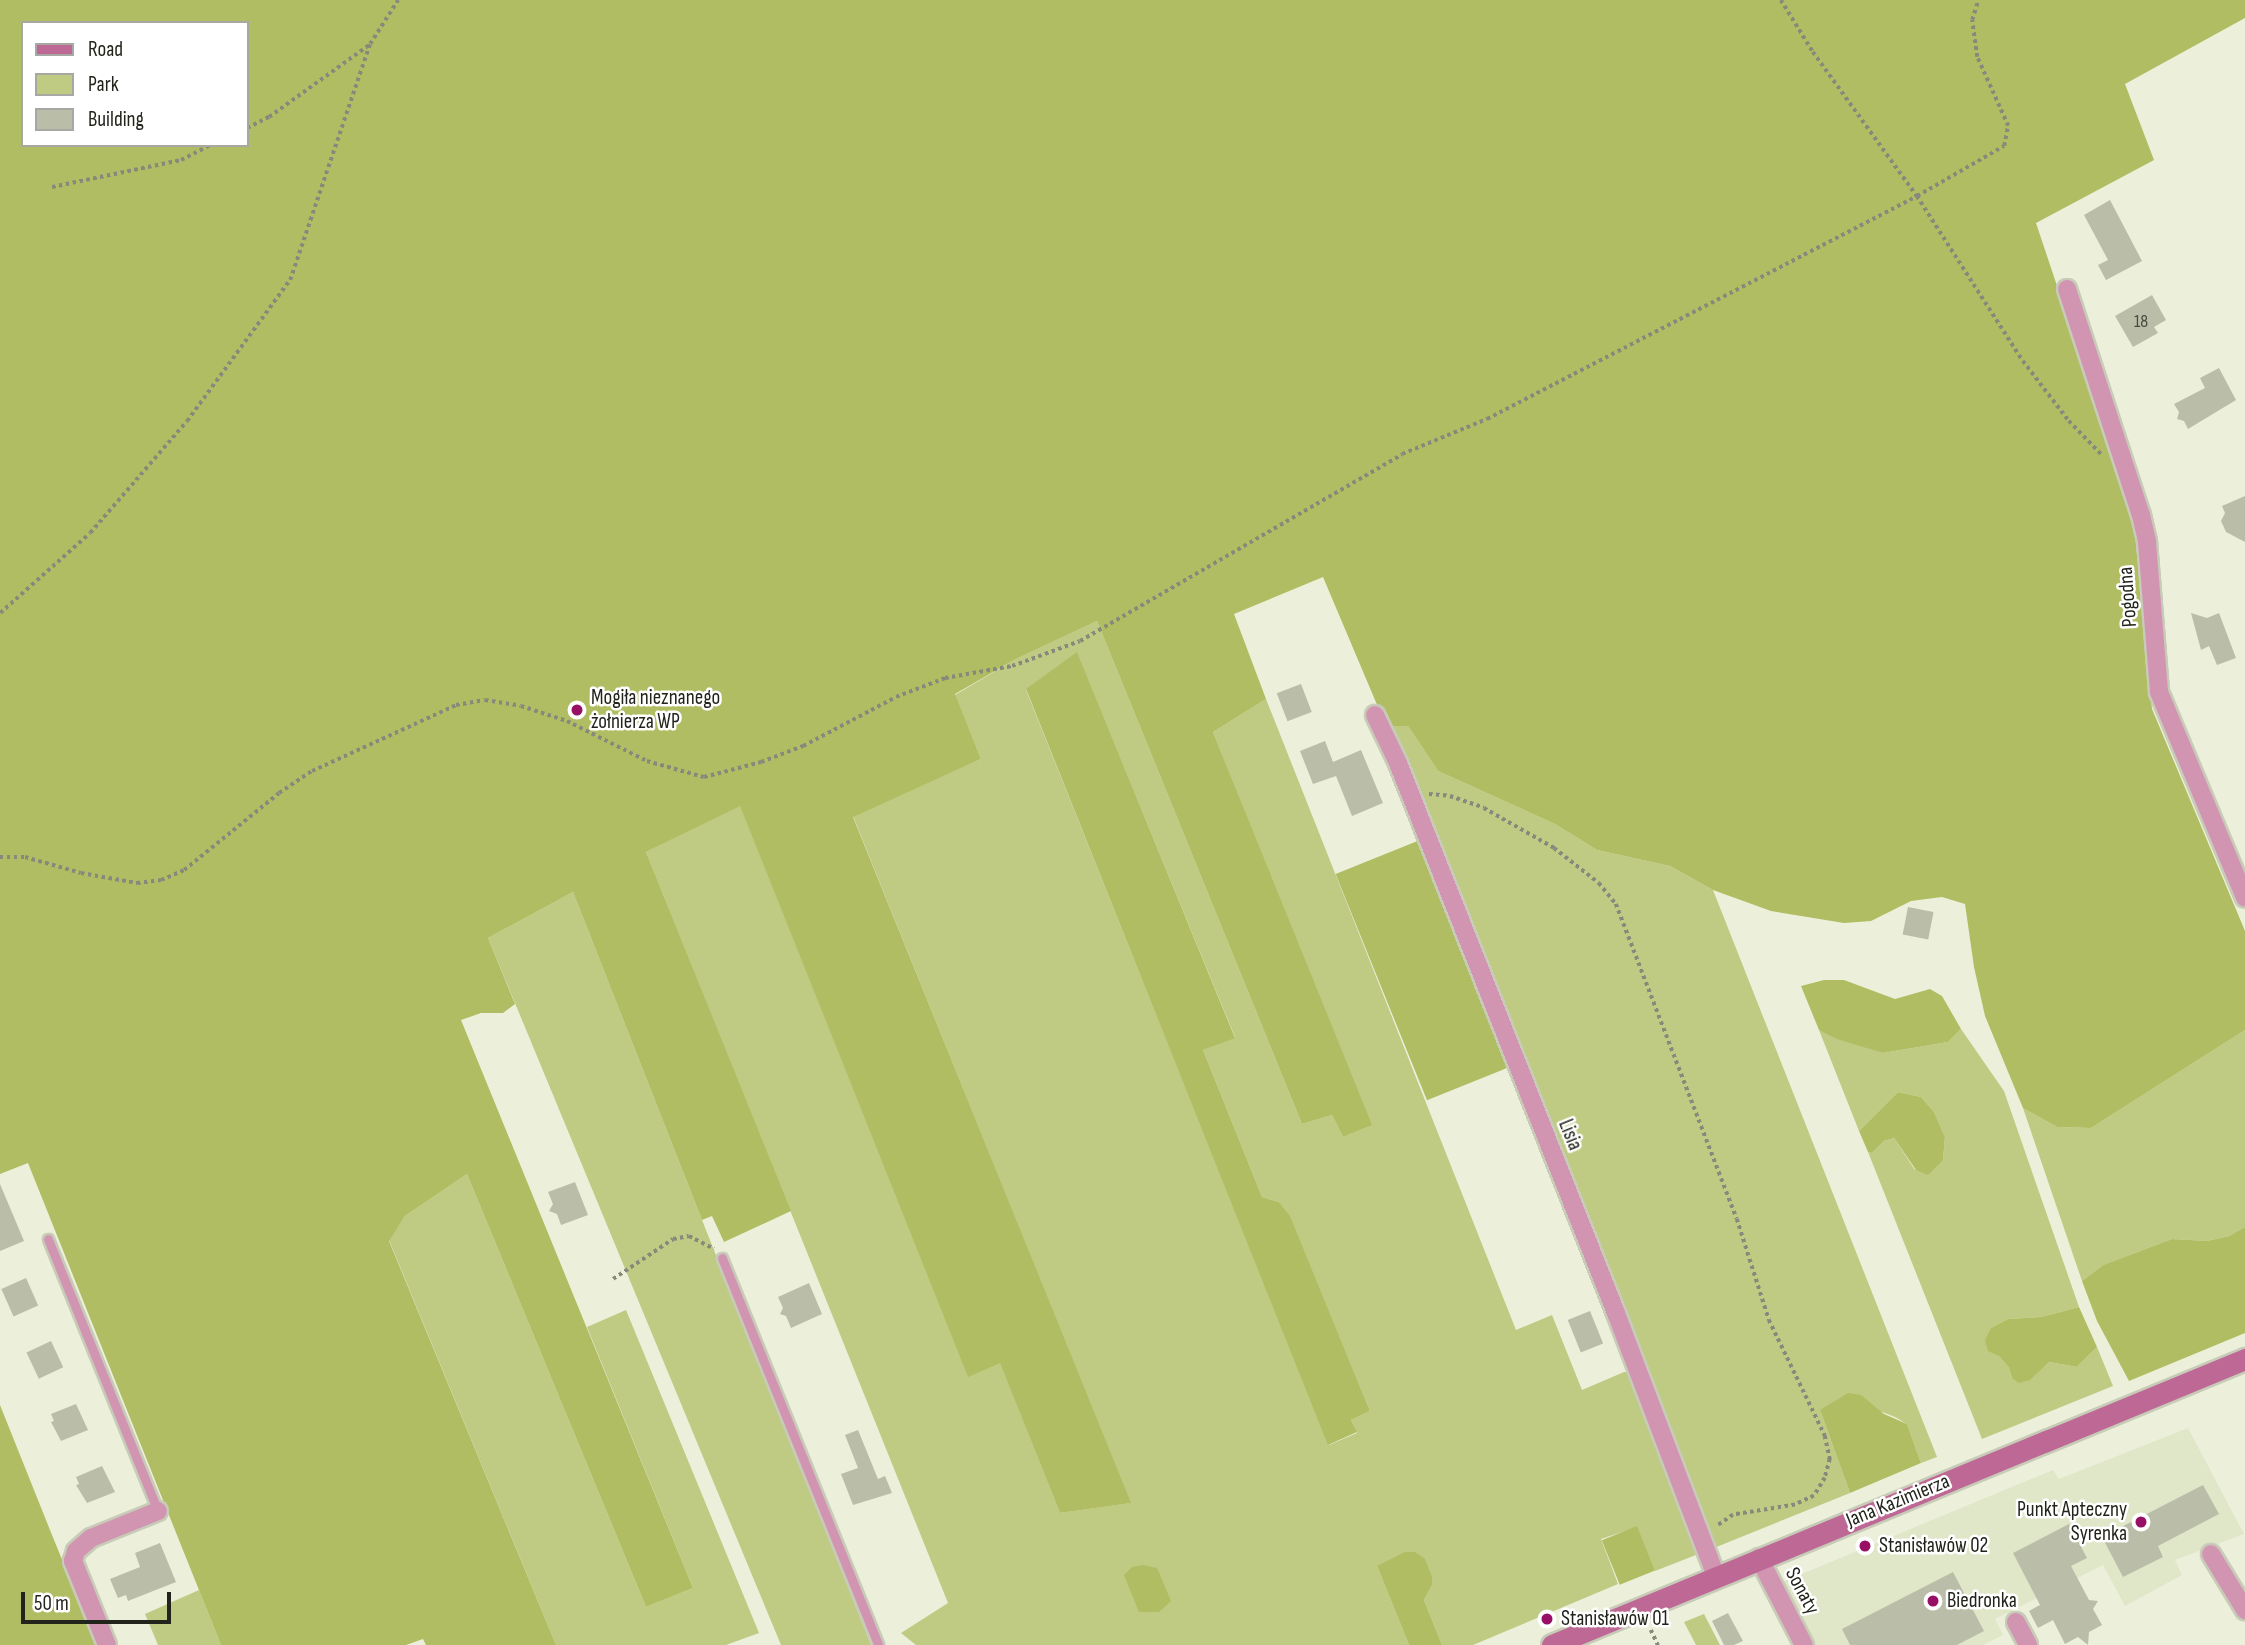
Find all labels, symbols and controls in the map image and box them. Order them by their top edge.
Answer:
legend [21,21,248,147]
text: Road [88,37,123,62]
text: Park [88,72,119,97]
text: Building [88,107,144,132]
house number: 18 [2134,311,2148,333]
street label: Pogodna [2113,566,2143,628]
place label: Mogiła nieznanego żołnierza WP [591,685,720,735]
marker: Mogiła nieznanego żołnierza WP [569,702,585,718]
street label: Lisia [1552,1116,1588,1154]
street label: Jana Kazimierza [1843,1469,1953,1533]
place label: Punkt Apteczny Syrenka [2017,1497,2127,1547]
marker: Punkt Apteczny Syrenka [2133,1514,2149,1530]
place label: Stanisławów 02 [1879,1533,1988,1559]
marker: Stanisławów 02 [1857,1538,1873,1554]
street label: Sonaty [1779,1563,1825,1619]
scale bar [24,1578,175,1622]
place label: Biedronka [1947,1588,2017,1614]
text: 50 m [34,1591,69,1616]
marker: Biedronka [1925,1593,1941,1609]
place label: Stanisławów 01 [1561,1606,1669,1632]
marker: Stanisławów 01 [1539,1611,1555,1627]

